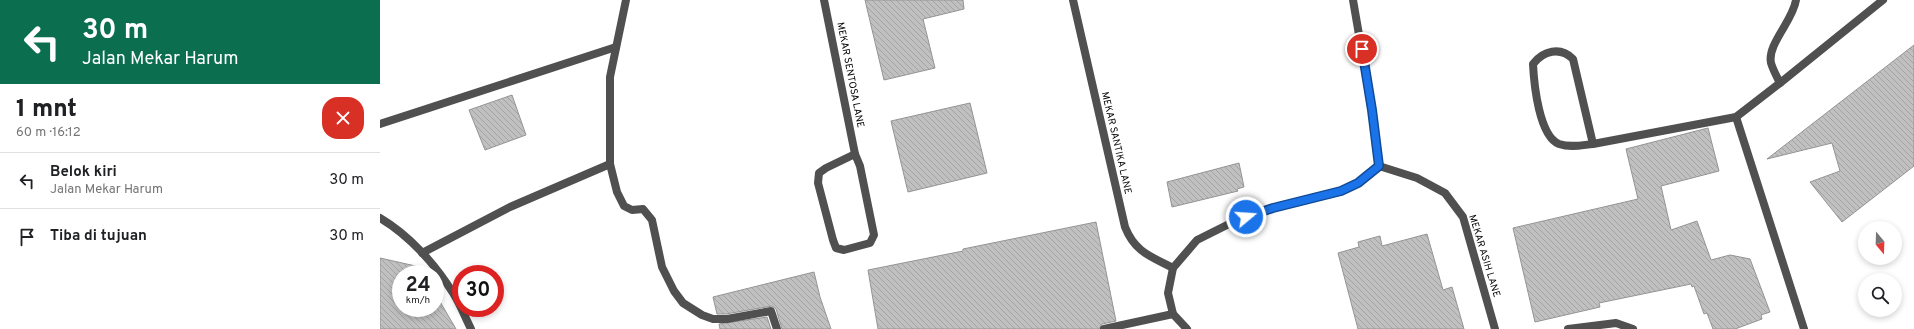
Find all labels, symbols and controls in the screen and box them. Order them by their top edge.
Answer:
text: 30 m [82,13,148,49]
icon: left [16,16,68,68]
street label: MEKAR SENTOSA LANE [833,21,867,129]
pin [1345,32,1379,66]
icon: arrive [1351,38,1373,60]
text: Jalan Mekar Harum [82,48,238,71]
street label: MEKAR SANTIKA LANE [1098,91,1134,195]
text: 1 mnt [16,95,77,125]
button: close [322,97,364,139]
text: 60 m · 16:12 [16,125,81,141]
text: Belok kiri [50,163,117,182]
icon: left [16,170,38,192]
text: 30 m [329,171,364,190]
text: Jalan Mekar Harum [50,182,163,198]
position arrow [1225,196,1267,238]
street label: MEKAR ASIH LANE [1465,213,1503,299]
north arrow [1858,221,1902,265]
map controls [1858,221,1902,317]
icon: arrive [16,226,38,248]
text: Tiba di tujuan [50,227,147,246]
text: 30 m [329,227,364,246]
speed limit sign: 30 [452,265,504,317]
text: 24 [405,273,431,299]
button: search [1858,273,1902,317]
text: km/h [406,294,430,307]

